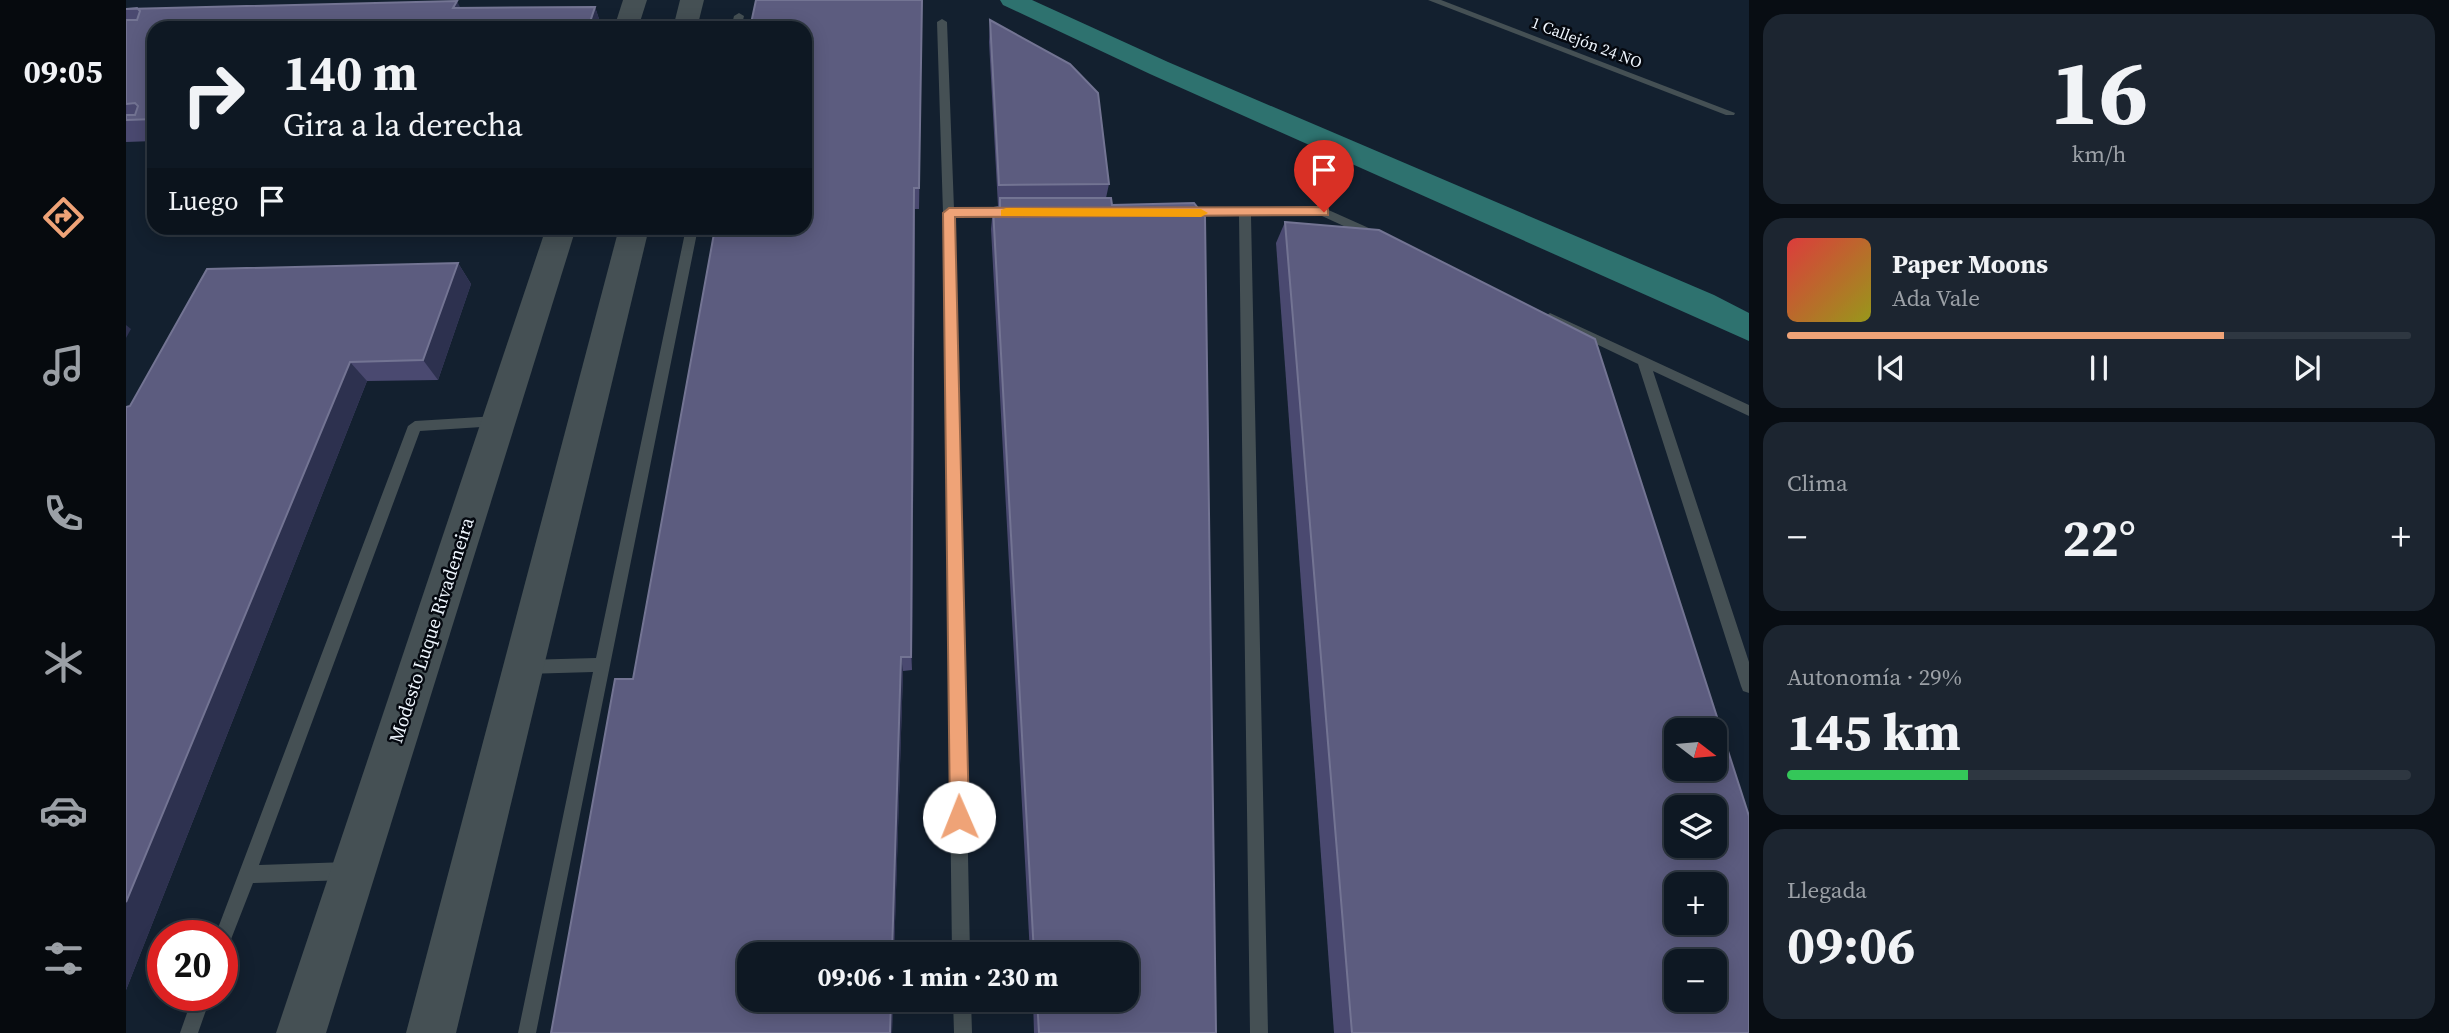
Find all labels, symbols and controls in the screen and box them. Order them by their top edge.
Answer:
street label: 1 Callejón 24 NO [1529,11,1645,73]
text: 16 [2050,30,2148,154]
text: 140 m [283,39,418,106]
icon: right [168,49,259,140]
text: 09:05 [24,50,102,94]
text: Gira a la derecha [283,103,523,147]
text: km/h [2072,138,2126,170]
pin [1294,140,1354,212]
icon: arrive [1305,151,1343,189]
icon: arrive [253,182,291,220]
text: Luego [168,183,239,219]
icon: directions [39,193,88,242]
text: Paper Moons [1892,246,2048,282]
text: Ada Vale [1892,282,1980,314]
icon: music [39,341,88,390]
icon: previous [1872,349,1910,387]
icon: pause [2080,349,2118,387]
icon: next [2288,349,2326,387]
text: Clima [1787,467,1848,499]
icon: phone [39,489,88,538]
text: 22° [2062,502,2136,573]
text: − [1787,511,1807,563]
text: + [2391,511,2411,563]
street label: Modesto Luque Rivadeneira [382,514,480,746]
icon: climate [39,638,88,687]
text: Autonomía · 29% [1787,661,1962,693]
text: 145 km [1787,696,1961,767]
north arrow [1664,718,1727,780]
map controls [1664,718,1727,1012]
position arrow [922,780,996,854]
icon: car [39,786,88,835]
button: layers [1664,795,1727,858]
button: + [1664,872,1727,935]
text: Llegada [1787,874,1867,906]
text: 09:06 [1787,909,1915,980]
speed limit sign: 20 [147,920,238,1011]
icon: filters [39,934,88,983]
button: − [1664,949,1727,1012]
text: 09:06 · 1 min · 230 m [818,959,1058,995]

